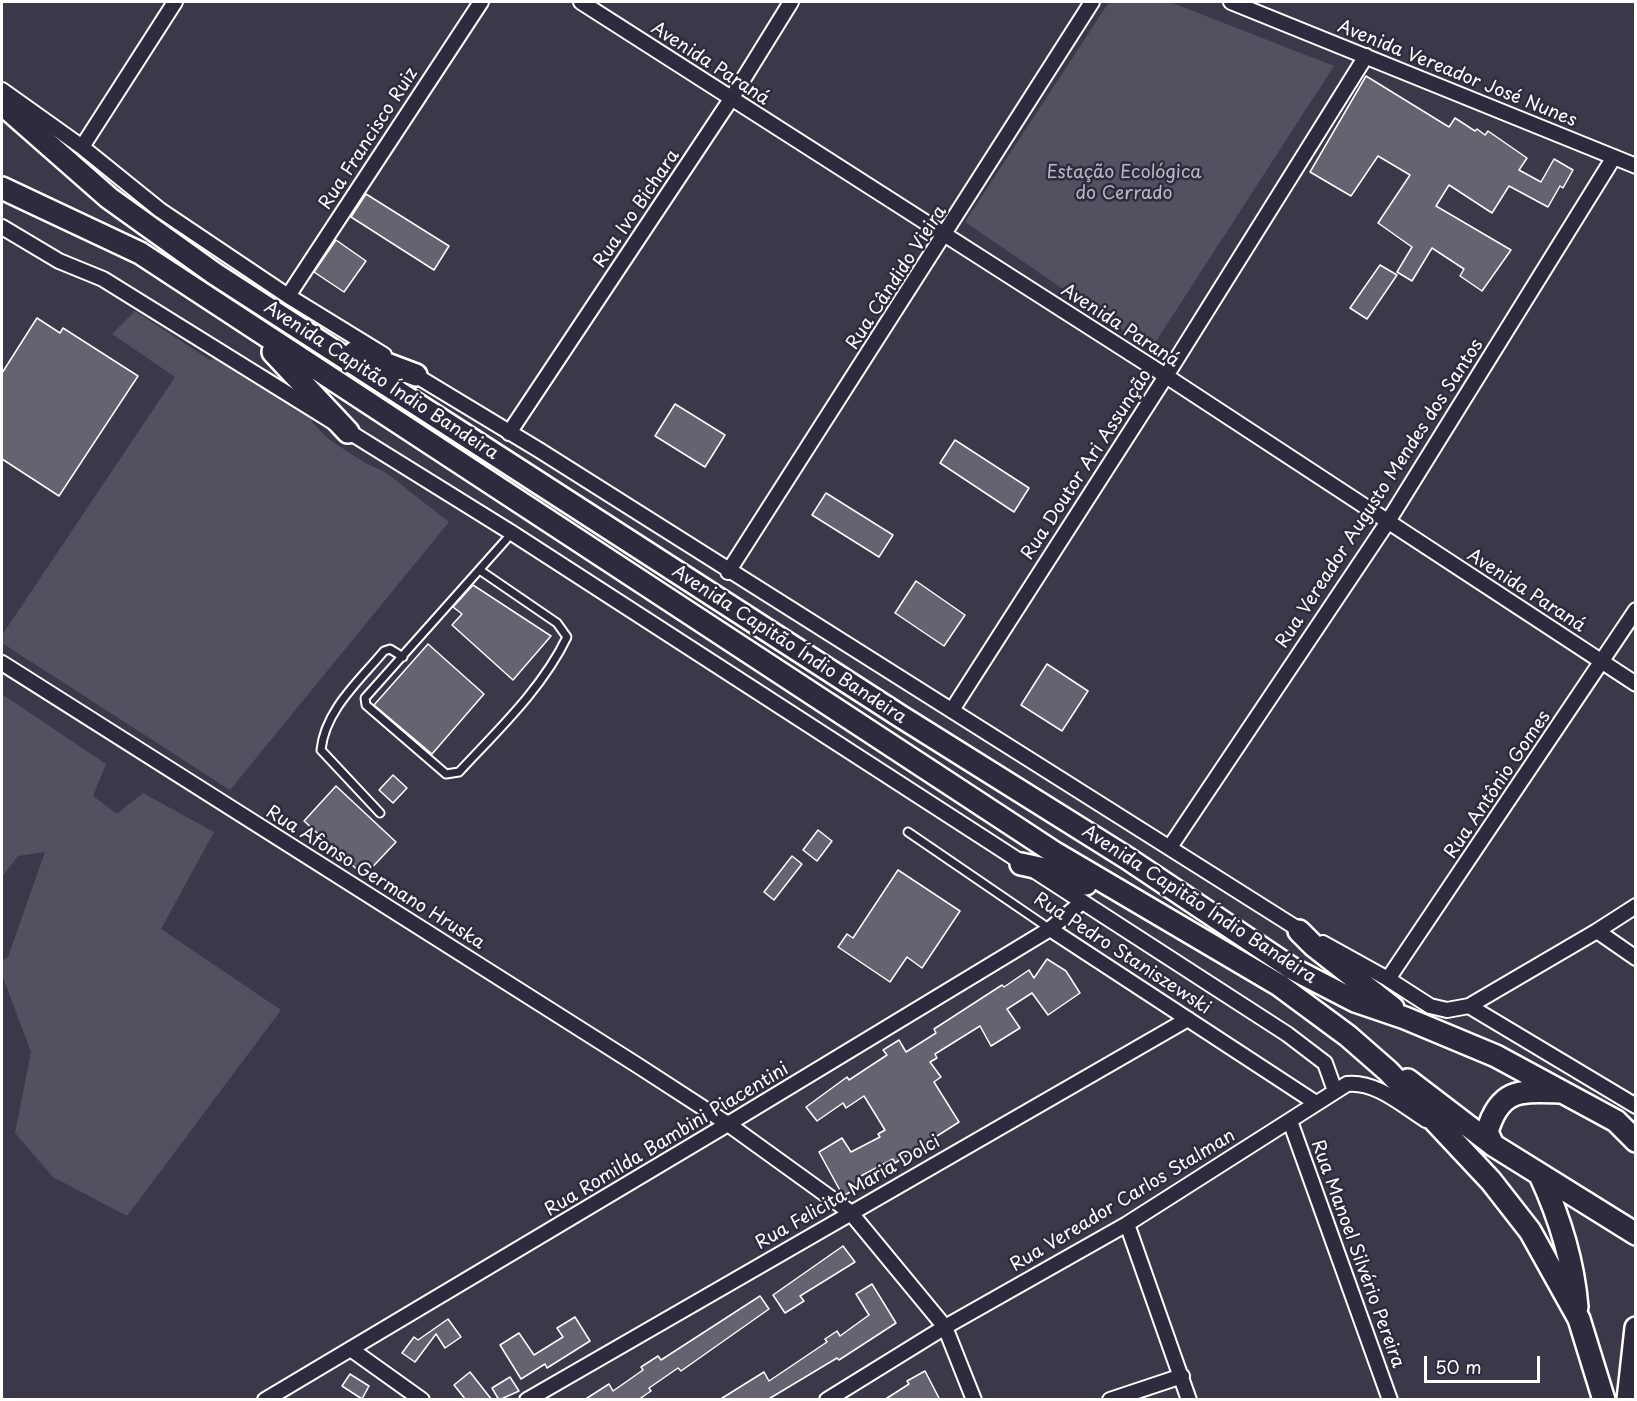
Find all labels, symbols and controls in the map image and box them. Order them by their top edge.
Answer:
street label: Avenida Vereador José Nunes [1334,16,1580,132]
street label: Avenida Paraná [647,18,773,110]
street label: Rua Francisco Ruiz [315,64,423,214]
street label: Rua Ivo Bichara [590,146,684,272]
park label: Estação Ecológica do Cerrado [1046,162,1202,204]
street label: Rua Cândido Vieira [842,202,952,354]
street label: Avenida Paraná [1057,280,1183,372]
street label: Avenida Capitão Índio Bandeira [260,297,502,465]
street label: Rua Vereador Augusto Mendes dos Santos [1272,335,1488,653]
street label: Rua Doutor Ari Assunção [1017,366,1157,564]
street label: Avenida Paraná [1463,545,1589,637]
street label: Avenida Capitão Índio Bandeira [668,561,910,729]
street label: Rua Antônio Gomes [1440,707,1556,863]
street label: Rua Afonso Germano Hruska [262,802,488,954]
street label: Avenida Capitão Índio Bandeira [1078,821,1320,989]
street label: Rua Pedro Staniszewski [1029,889,1215,1019]
street label: Rua Romilda Bambini Piacentini [541,1058,793,1222]
street label: Rua Vereador Carlos Stalman [1007,1125,1239,1277]
street label: Rua Felicita Maria Dolci [752,1131,944,1255]
street label: Rua Manoel Silvério Pereira [1306,1137,1408,1371]
scale bar [1427,1344,1542,1382]
text: 50 m [1435,1353,1482,1380]

